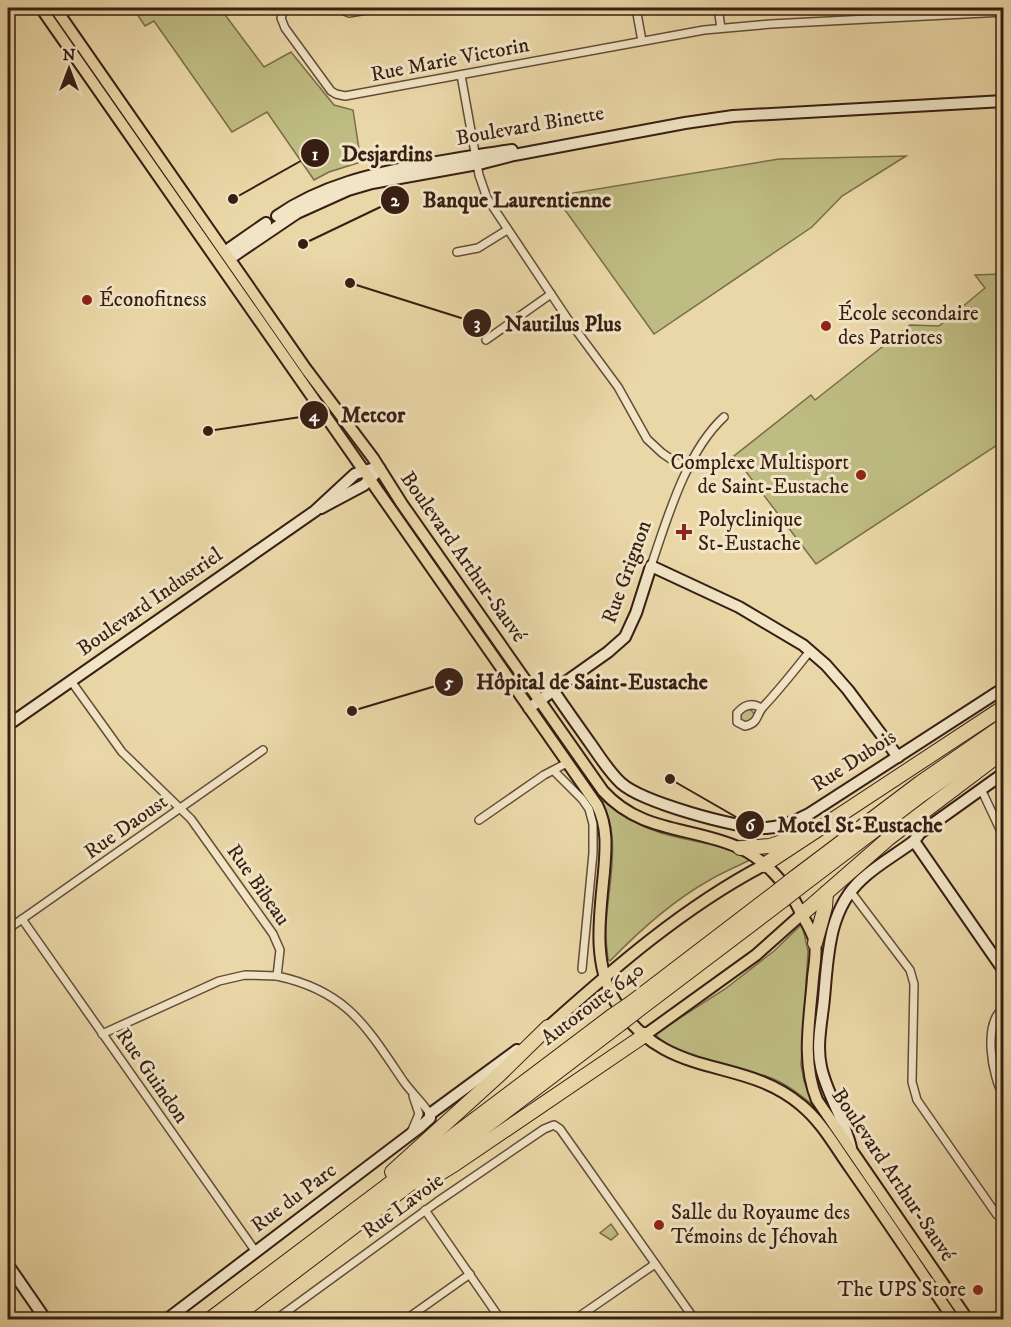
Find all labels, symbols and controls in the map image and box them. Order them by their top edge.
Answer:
street label: Rue Marie Victorin [369,32,531,88]
north arrow [39,39,99,99]
text: N [62,45,76,65]
street label: Boulevard Binette [454,100,606,152]
callout: Desjardins [300,133,445,173]
text: Desjardins [341,141,433,169]
text: 1 [312,144,319,166]
callout: Banque Laurentienne [380,180,623,220]
text: Banque Laurentienne [423,187,611,214]
text: 2 [391,190,401,212]
place label: Éconofitness [99,286,206,313]
marker: Éconofitness [80,293,94,307]
place label: École secondaire des Patriotes [838,300,979,351]
callout: Nautilus Plus [462,303,633,343]
text: Nautilus Plus [505,311,622,338]
text: 3 [474,313,481,335]
marker: École secondaire des Patriotes [819,319,833,333]
callout: Metcor [299,395,417,435]
text: Metcor [341,402,406,429]
text: 4 [308,405,320,427]
place label: Complexe Multisport de Saint-Eustache [671,450,849,500]
street label: Boulevard Arthur-Sauvé [394,467,532,648]
marker: Complexe Multisport de Saint-Eustache [854,468,868,482]
place label: Polyclinique St-Eustache [698,507,803,557]
street label: Rue Grignon [596,517,658,627]
marker: Polyclinique St-Eustache [675,523,693,541]
street label: Boulevard Industriel [72,542,228,662]
callout: Hôpital de Saint-Eustache [434,662,720,702]
text: Hôpital de Saint-Eustache [476,669,708,696]
text: 5 [444,672,454,694]
street label: Rue Dubois [807,724,901,798]
street label: Rue Daoust [79,789,173,865]
callout: Motel St-Eustache [735,805,954,845]
text: Motel St-Eustache [777,812,943,839]
text: 6 [745,815,756,837]
street label: Rue Bibeau [221,839,295,931]
street label: Autoroute 640 [536,957,650,1051]
street label: Rue Guindon [110,1023,194,1129]
street label: Boulevard Arthur-Sauvé [826,1084,961,1267]
street label: Rue du Parc [246,1157,342,1239]
street label: Rue Lavoie [357,1167,449,1244]
place label: Salle du Royaume des Témoins de Jéhovah [671,1200,850,1250]
marker: Salle du Royaume des Témoins de Jéhovah [652,1218,666,1232]
place label: The UPS Store [838,1277,966,1303]
marker: The UPS Store [971,1283,985,1297]

